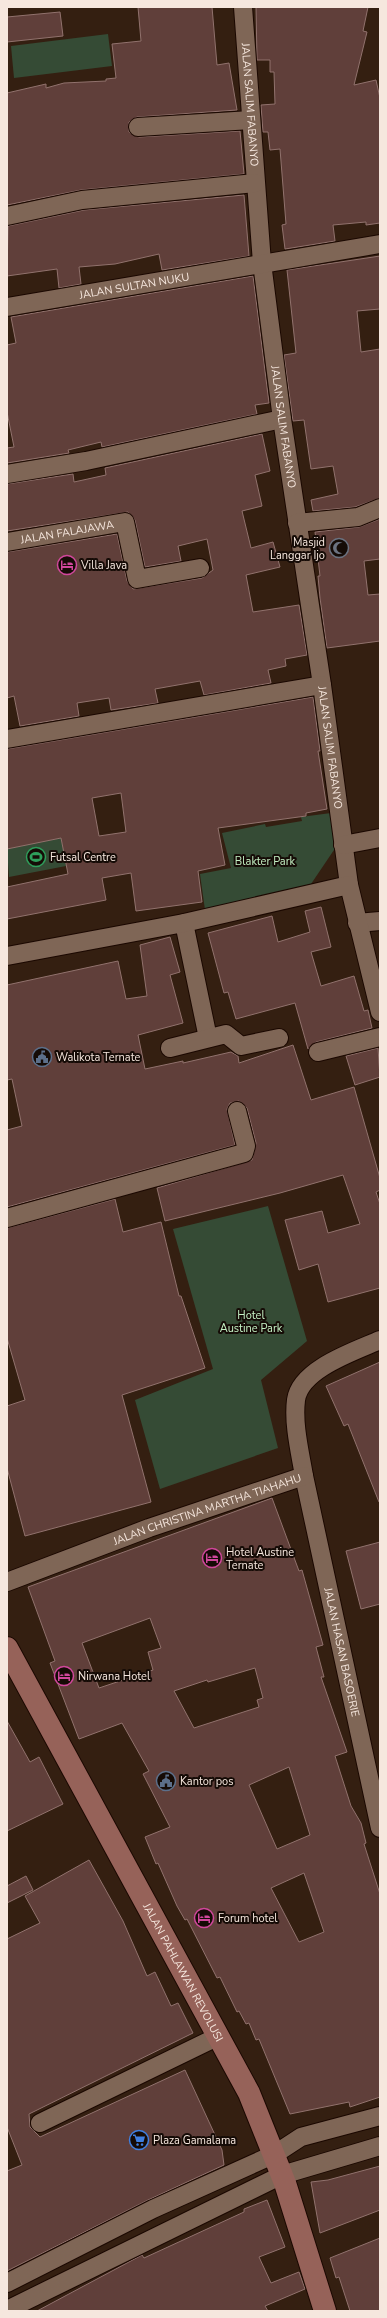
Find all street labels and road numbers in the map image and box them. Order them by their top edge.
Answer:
street label: JALAN SALIM FABANYO [238,42,262,167]
street label: JALAN SULTAN NUKU [77,269,190,303]
street label: JALAN SALIM FABANYO [267,364,299,489]
street label: JALAN FALAJAWA [18,517,115,548]
street label: JALAN SALIM FABANYO [314,684,346,810]
street label: JALAN CHRISTINA MARTHA TIAHAHU [110,1470,303,1549]
street label: JALAN HASAN BASOERIE [320,1585,363,1718]
street label: JALAN PAHLAWAN REVOLUSI [139,1900,227,2044]

